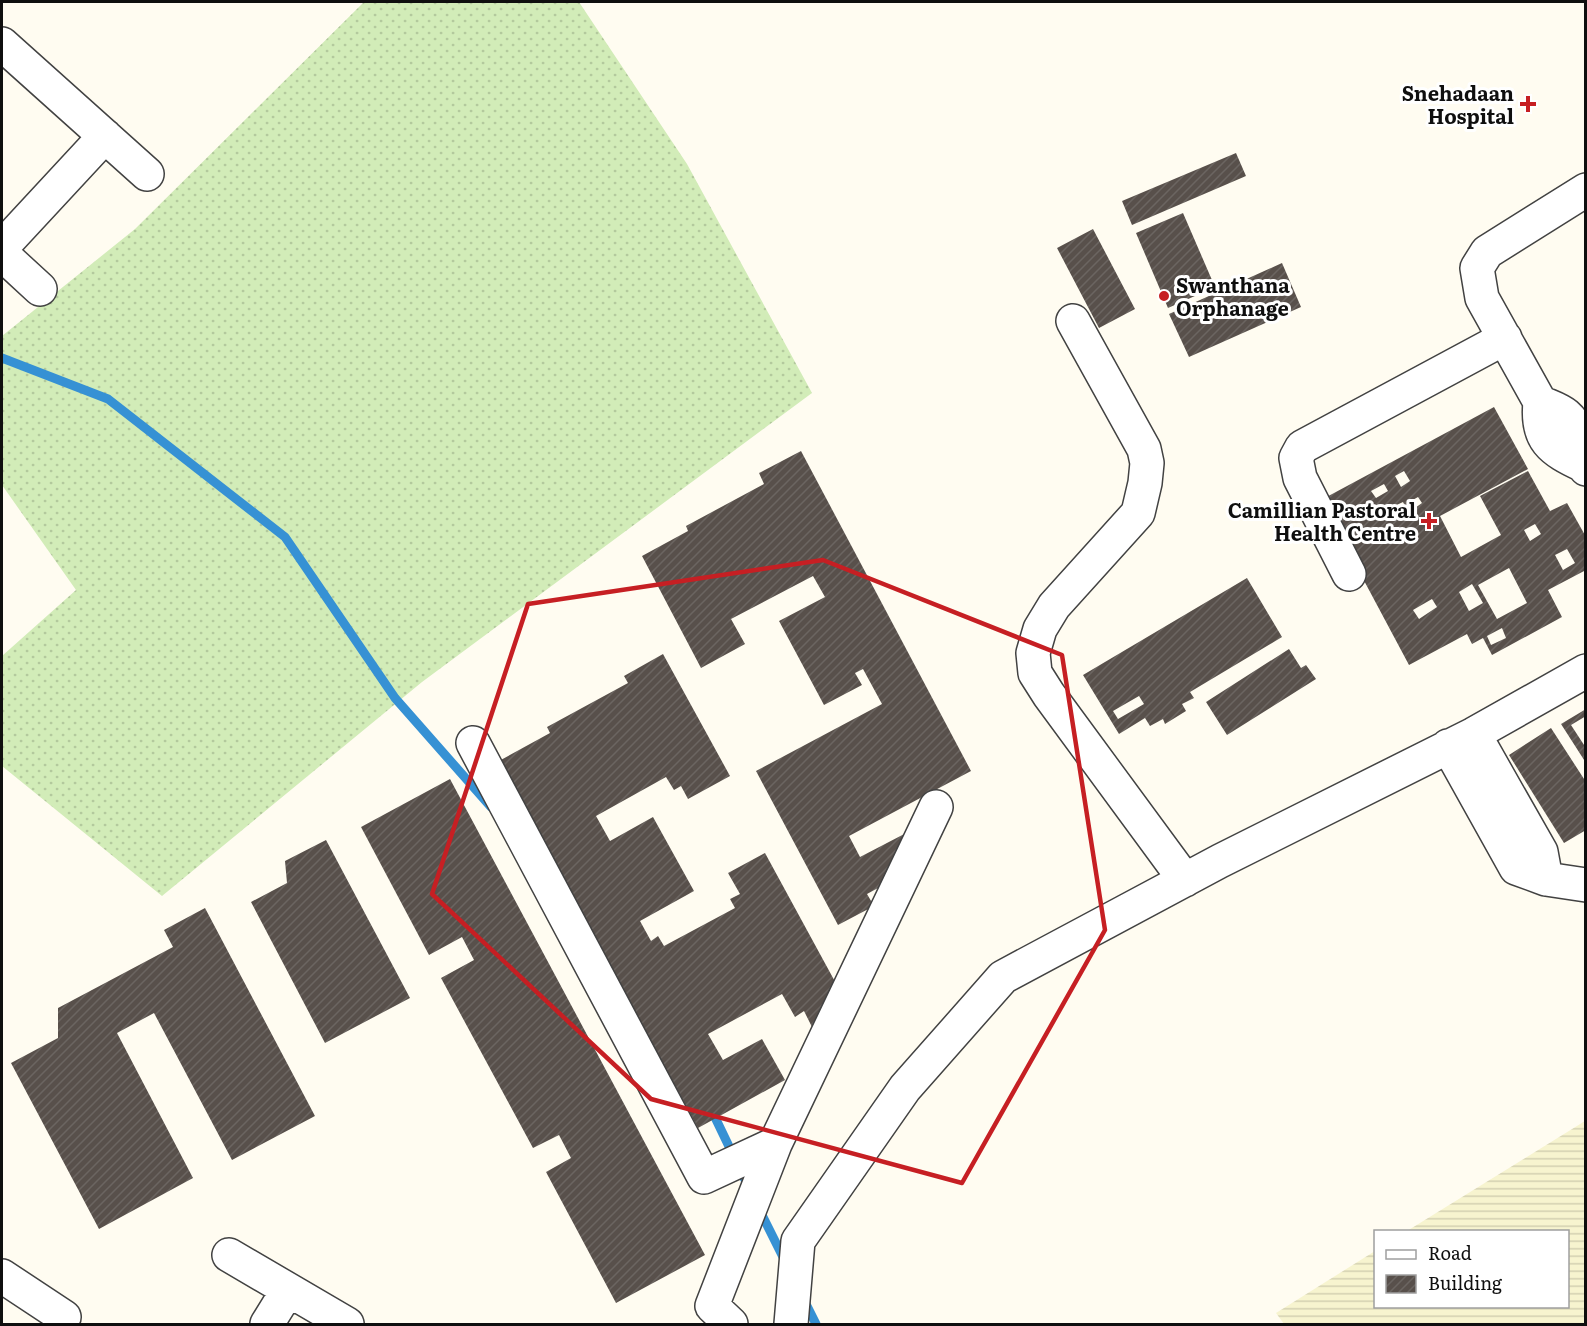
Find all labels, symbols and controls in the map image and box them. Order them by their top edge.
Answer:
place label: Snehadaan Hospital [1402,77,1514,130]
marker: Snehadaan Hospital [1519,95,1537,113]
place label: Swanthana Orphanage [1176,269,1290,322]
marker: Swanthana Orphanage [1157,289,1171,303]
place label: Camillian Pastoral Health Centre [1228,494,1416,547]
marker: Camillian Pastoral Health Centre [1420,512,1438,530]
legend [1374,1230,1569,1308]
text: Road [1428,1239,1472,1266]
text: Building [1428,1269,1503,1296]

